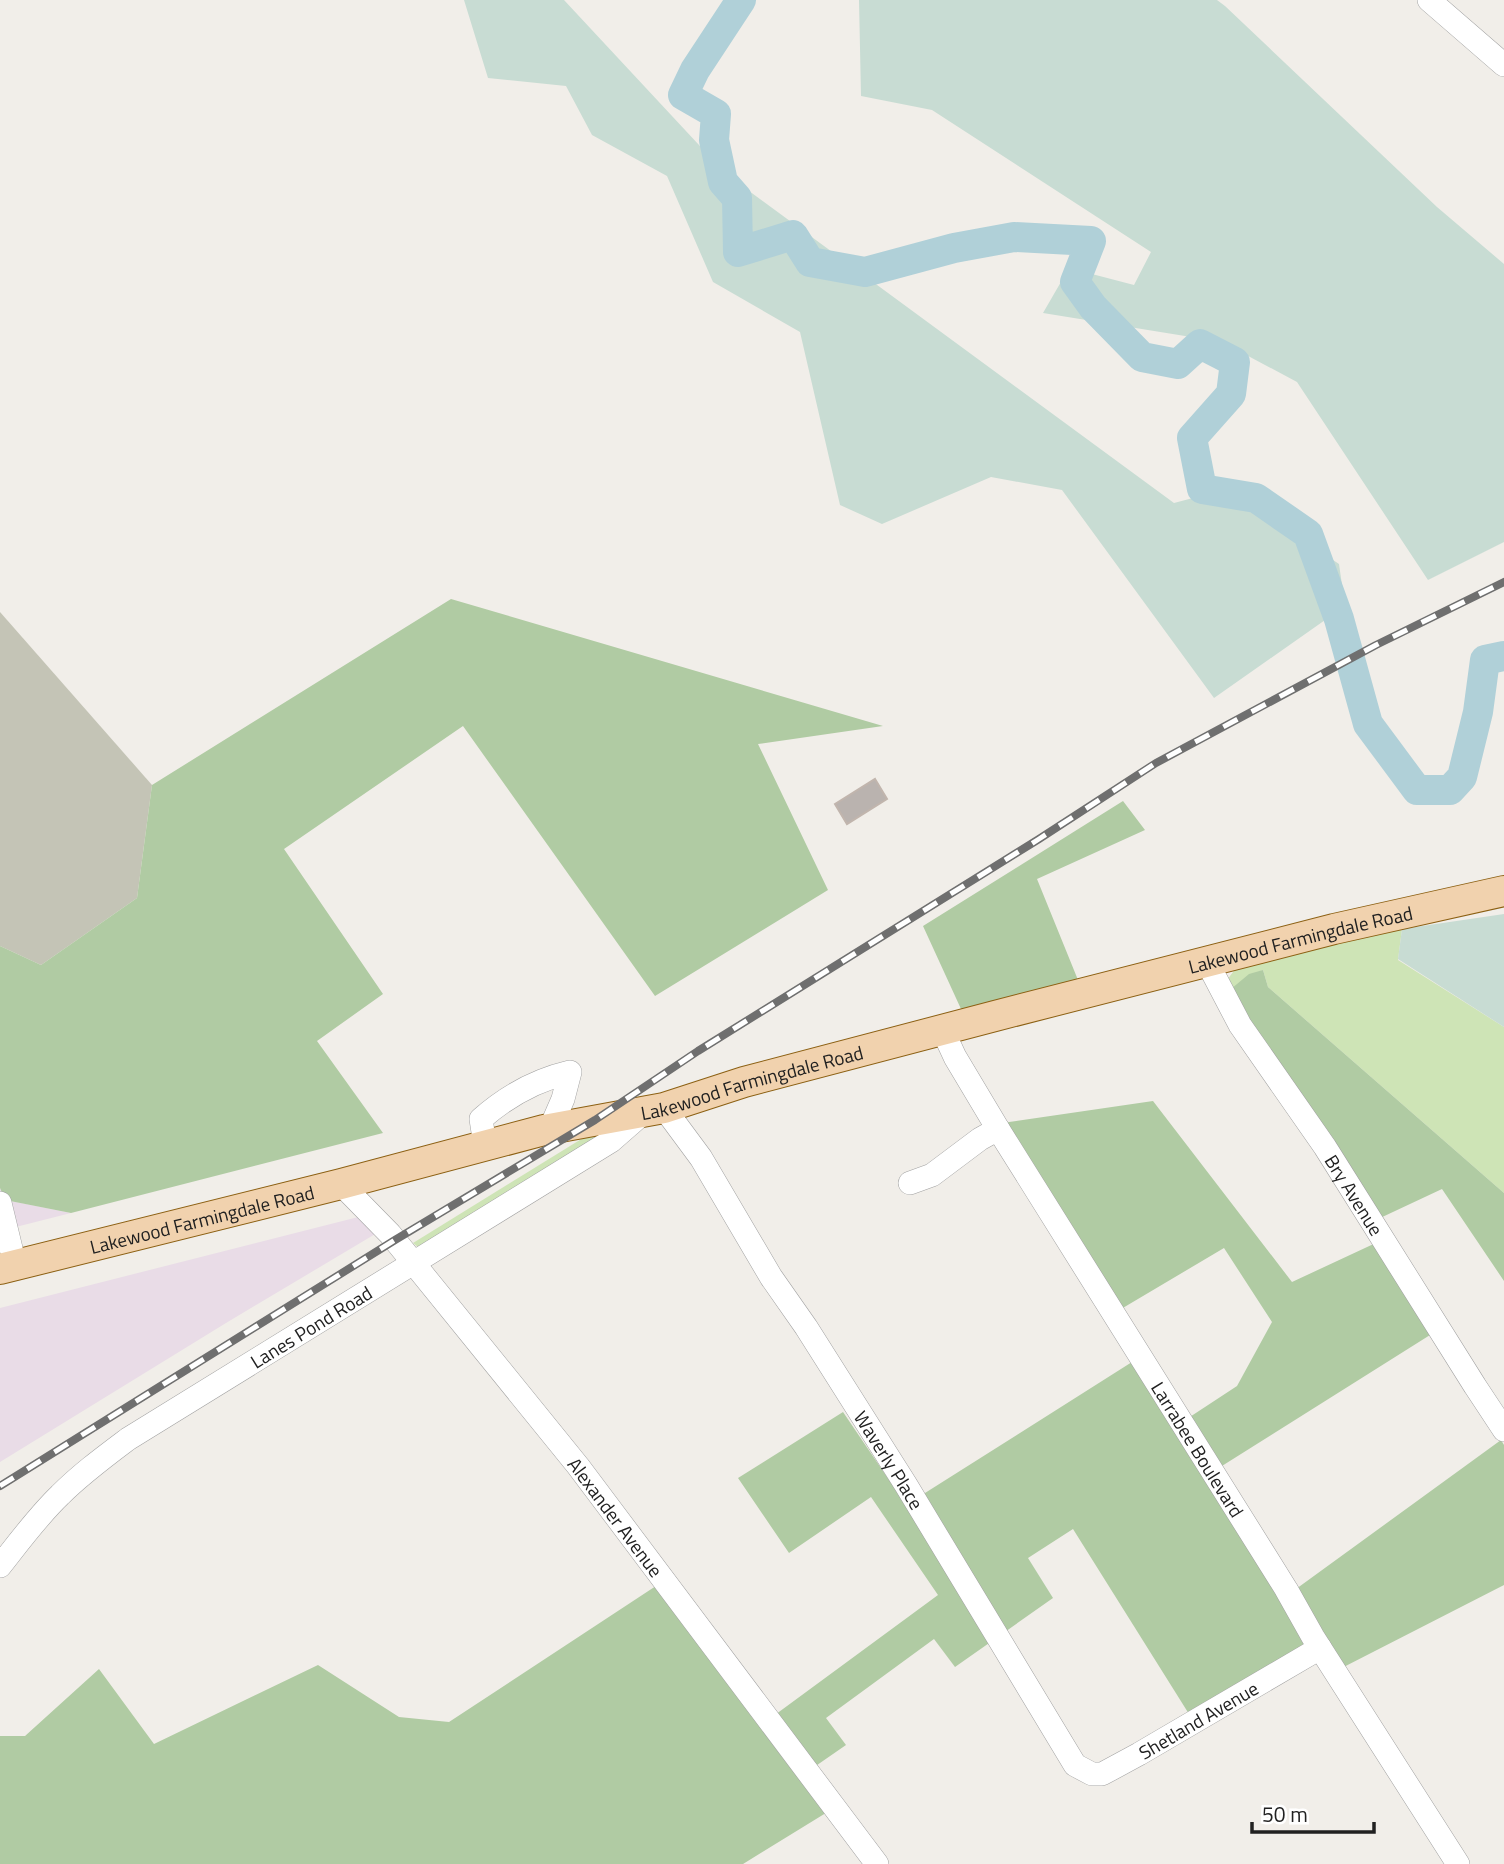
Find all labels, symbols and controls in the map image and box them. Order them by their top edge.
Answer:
street label: Lakewood Farmingdale Road [1185,897,1415,980]
street label: Lakewood Farmingdale Road [638,1037,866,1127]
street label: Bry Avenue [1318,1148,1391,1241]
street label: Lakewood Farmingdale Road [87,1177,317,1261]
street label: Lanes Pond Road [244,1278,377,1375]
street label: Larrabee Boulevard [1145,1375,1252,1522]
street label: Waverly Place [848,1404,932,1514]
street label: Alexander Avenue [561,1450,671,1583]
street label: Shetland Avenue [1133,1673,1263,1766]
scale bar [1252,1790,1374,1834]
text: 50 m [1262,1798,1308,1830]

